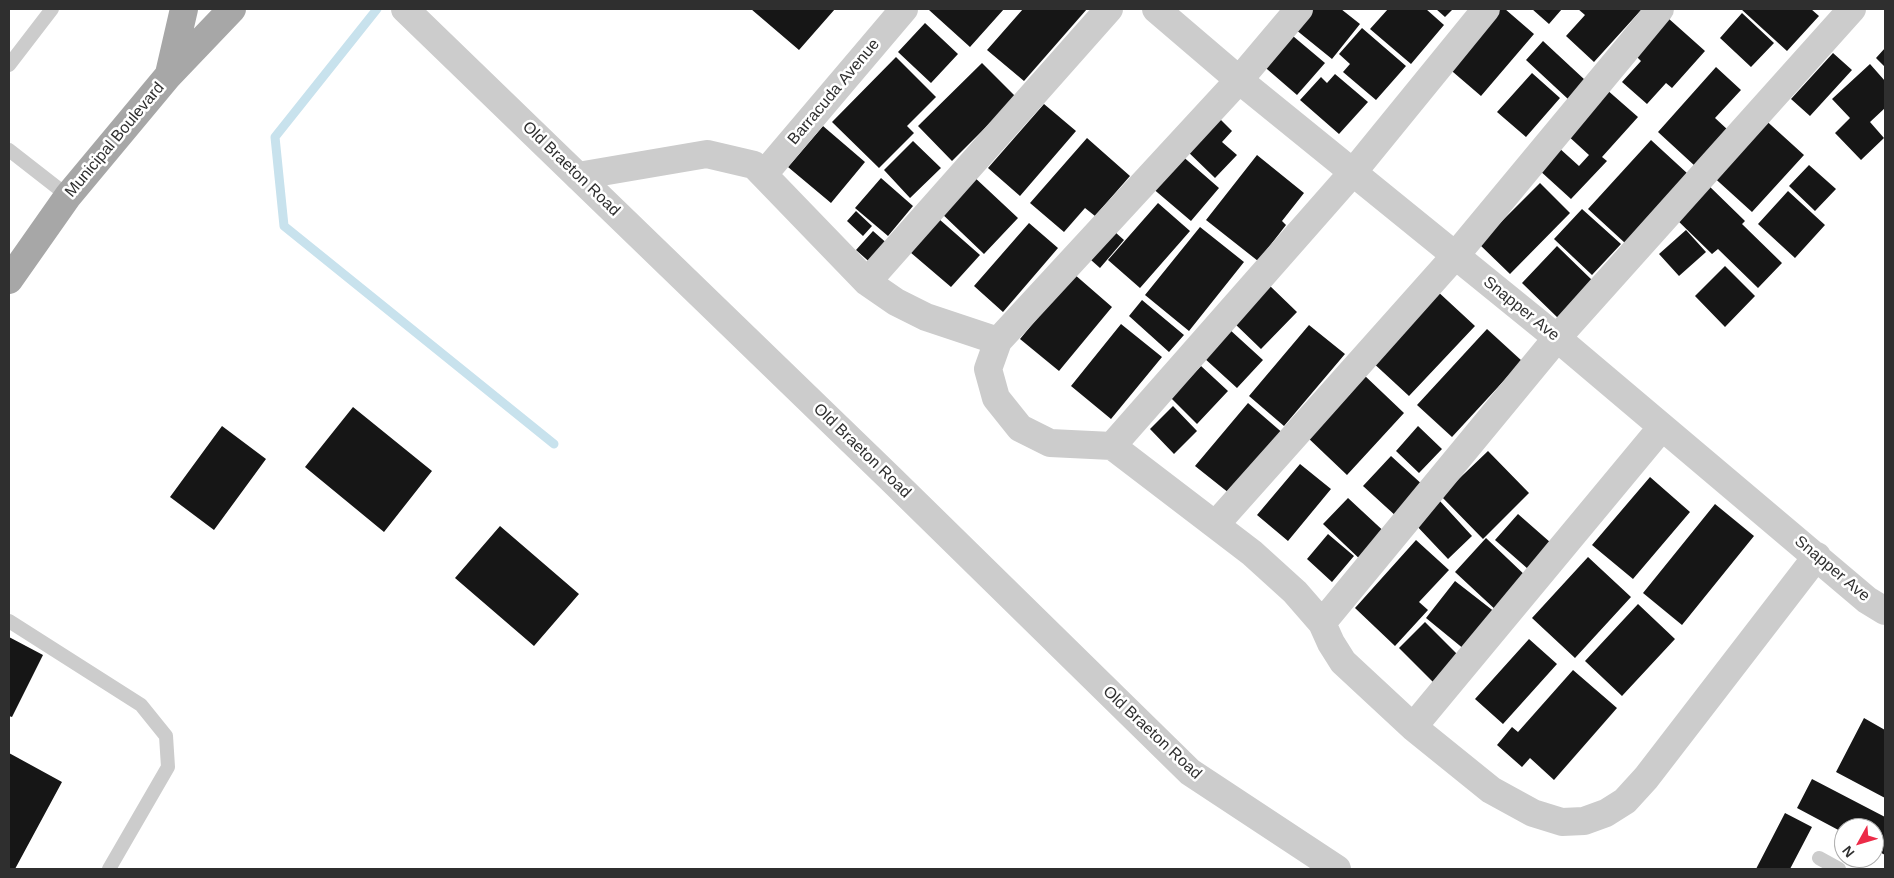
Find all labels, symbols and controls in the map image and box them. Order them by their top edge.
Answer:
street label: Barracuda Avenue [784,35,884,149]
street label: Municipal Boulevard [61,79,169,201]
street label: Old Braeton Road [518,118,624,220]
street label: Snapper Ave [1479,273,1563,345]
street label: Old Braeton Road [809,400,915,502]
street label: Snapper Ave [1791,532,1873,606]
street label: Old Braeton Road [1099,682,1205,784]
north arrow [1834,818,1884,868]
text: N [1839,843,1858,861]

